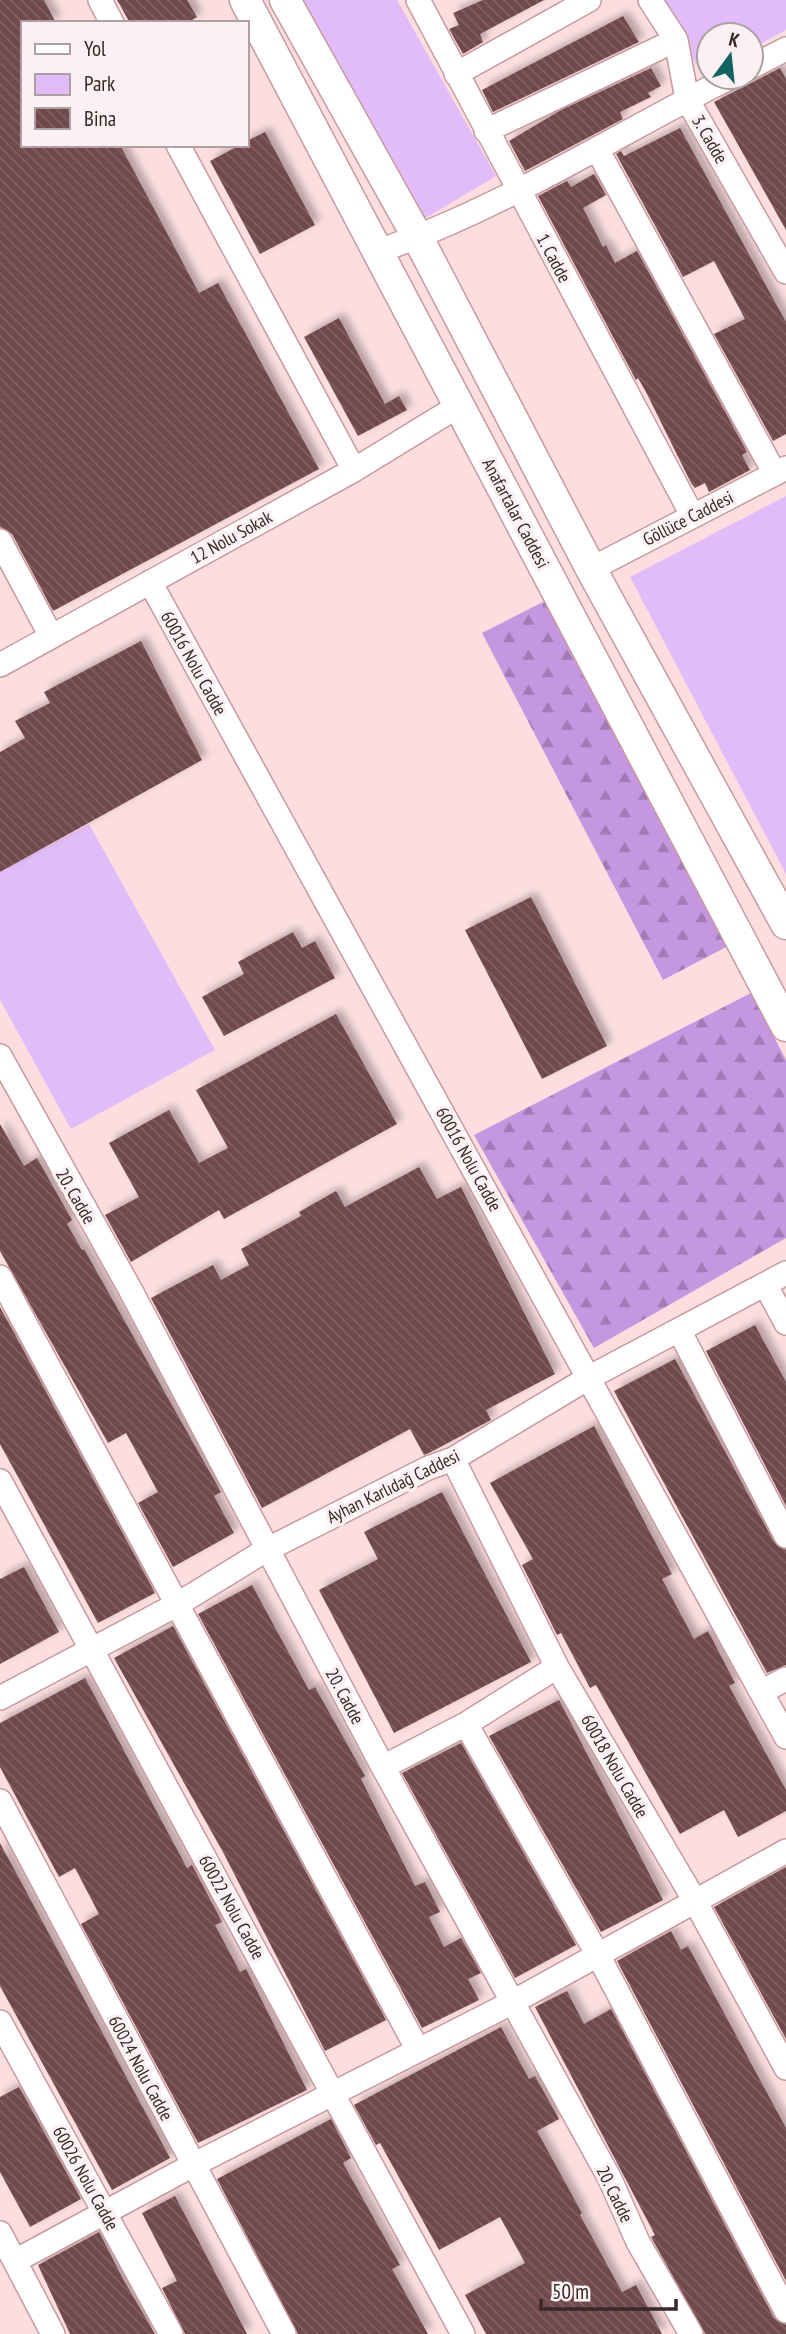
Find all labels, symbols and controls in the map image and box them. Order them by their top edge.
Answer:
legend [21,21,248,147]
north arrow [695,21,765,91]
text: K [727,27,742,52]
text: Yol [84,35,106,62]
text: Park [84,70,115,97]
text: Bina [84,105,116,132]
street label: 3. Cadde [687,111,733,167]
street label: 1. Cadde [532,230,576,286]
street label: Anafartalar Caddesi [477,454,555,572]
street label: Göllüce Caddesi [639,485,737,551]
street label: 12 Nolu Sokak [186,505,276,569]
street label: 60016 Nolu Cadde [156,607,232,719]
street label: 60016 Nolu Cadde [431,1103,507,1215]
street label: 20. Cadde [51,1164,101,1228]
street label: Ayhan Karlıdağ Caddesi [323,1444,463,1528]
street label: 20. Cadde [321,1664,369,1728]
street label: 60018 Nolu Cadde [576,1710,654,1822]
street label: 60022 Nolu Cadde [194,1851,270,1963]
street label: 60024 Nolu Cadde [104,2011,178,2125]
street label: 60026 Nolu Cadde [48,2122,124,2234]
street label: 20. Cadde [591,2162,639,2226]
scale bar [541,2268,676,2312]
text: 50 m [552,2278,589,2305]

